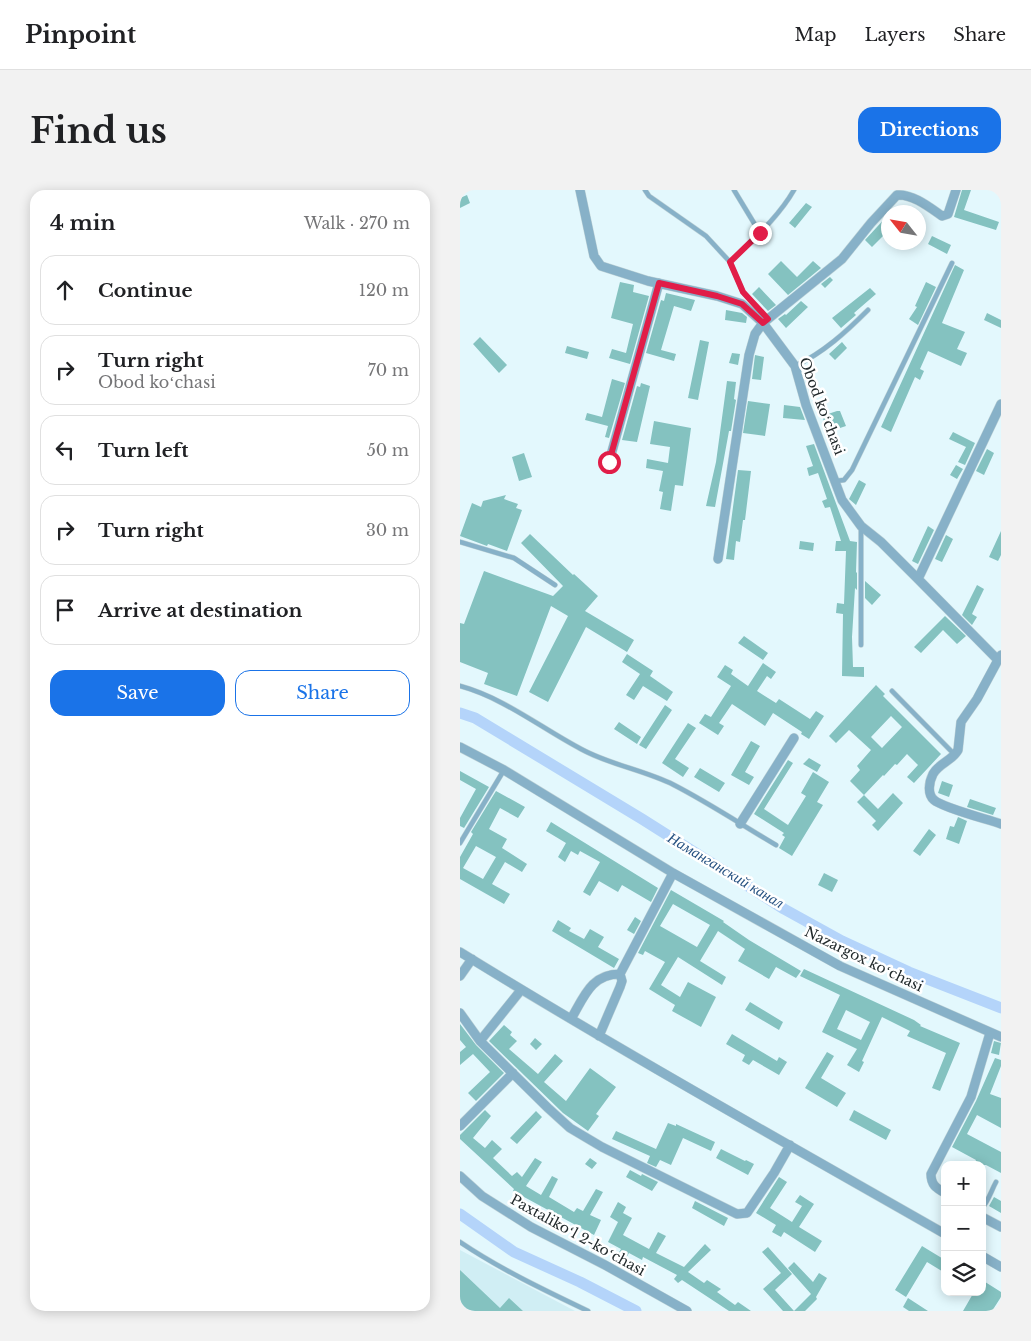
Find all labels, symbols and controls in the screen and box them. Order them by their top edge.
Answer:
text: Pinpoint [25,20,136,49]
text: Map [795,24,836,46]
text: Layers [864,24,925,46]
text: Share [953,24,1006,46]
button: Directions [858,107,1001,153]
text: Find us [30,109,167,152]
north arrow [881,205,926,250]
text: 4 min [50,210,116,236]
text: Walk · 270 m [304,213,410,233]
route end [749,222,772,245]
icon: ahead [51,276,79,304]
text: Continue [98,279,193,302]
text: 120 m [359,280,409,300]
text: Turn right [98,349,204,372]
street label: Obod koʻchasi [795,355,849,458]
icon: right [51,356,79,384]
text: 70 m [368,360,409,380]
text: Obod koʻchasi [98,372,216,392]
icon: left [51,436,79,464]
text: Turn left [98,439,189,462]
text: 50 m [367,440,409,460]
route start [598,451,621,474]
icon: right [51,516,79,544]
text: Turn right [98,519,204,542]
text: 30 m [366,520,409,540]
icon: arrive [51,596,79,624]
text: Arrive at destination [98,599,302,622]
button: Save [50,670,225,716]
button: Share [235,670,410,716]
water label: Наманганский канал [664,827,788,912]
street label: Nazargox koʻchasi [802,923,926,996]
map controls [941,1161,986,1296]
button: + [941,1161,986,1206]
street label: Paxtalikoʻl 2-koʻchasi [507,1190,649,1280]
button: − [941,1206,986,1251]
button: layers [941,1251,986,1296]

